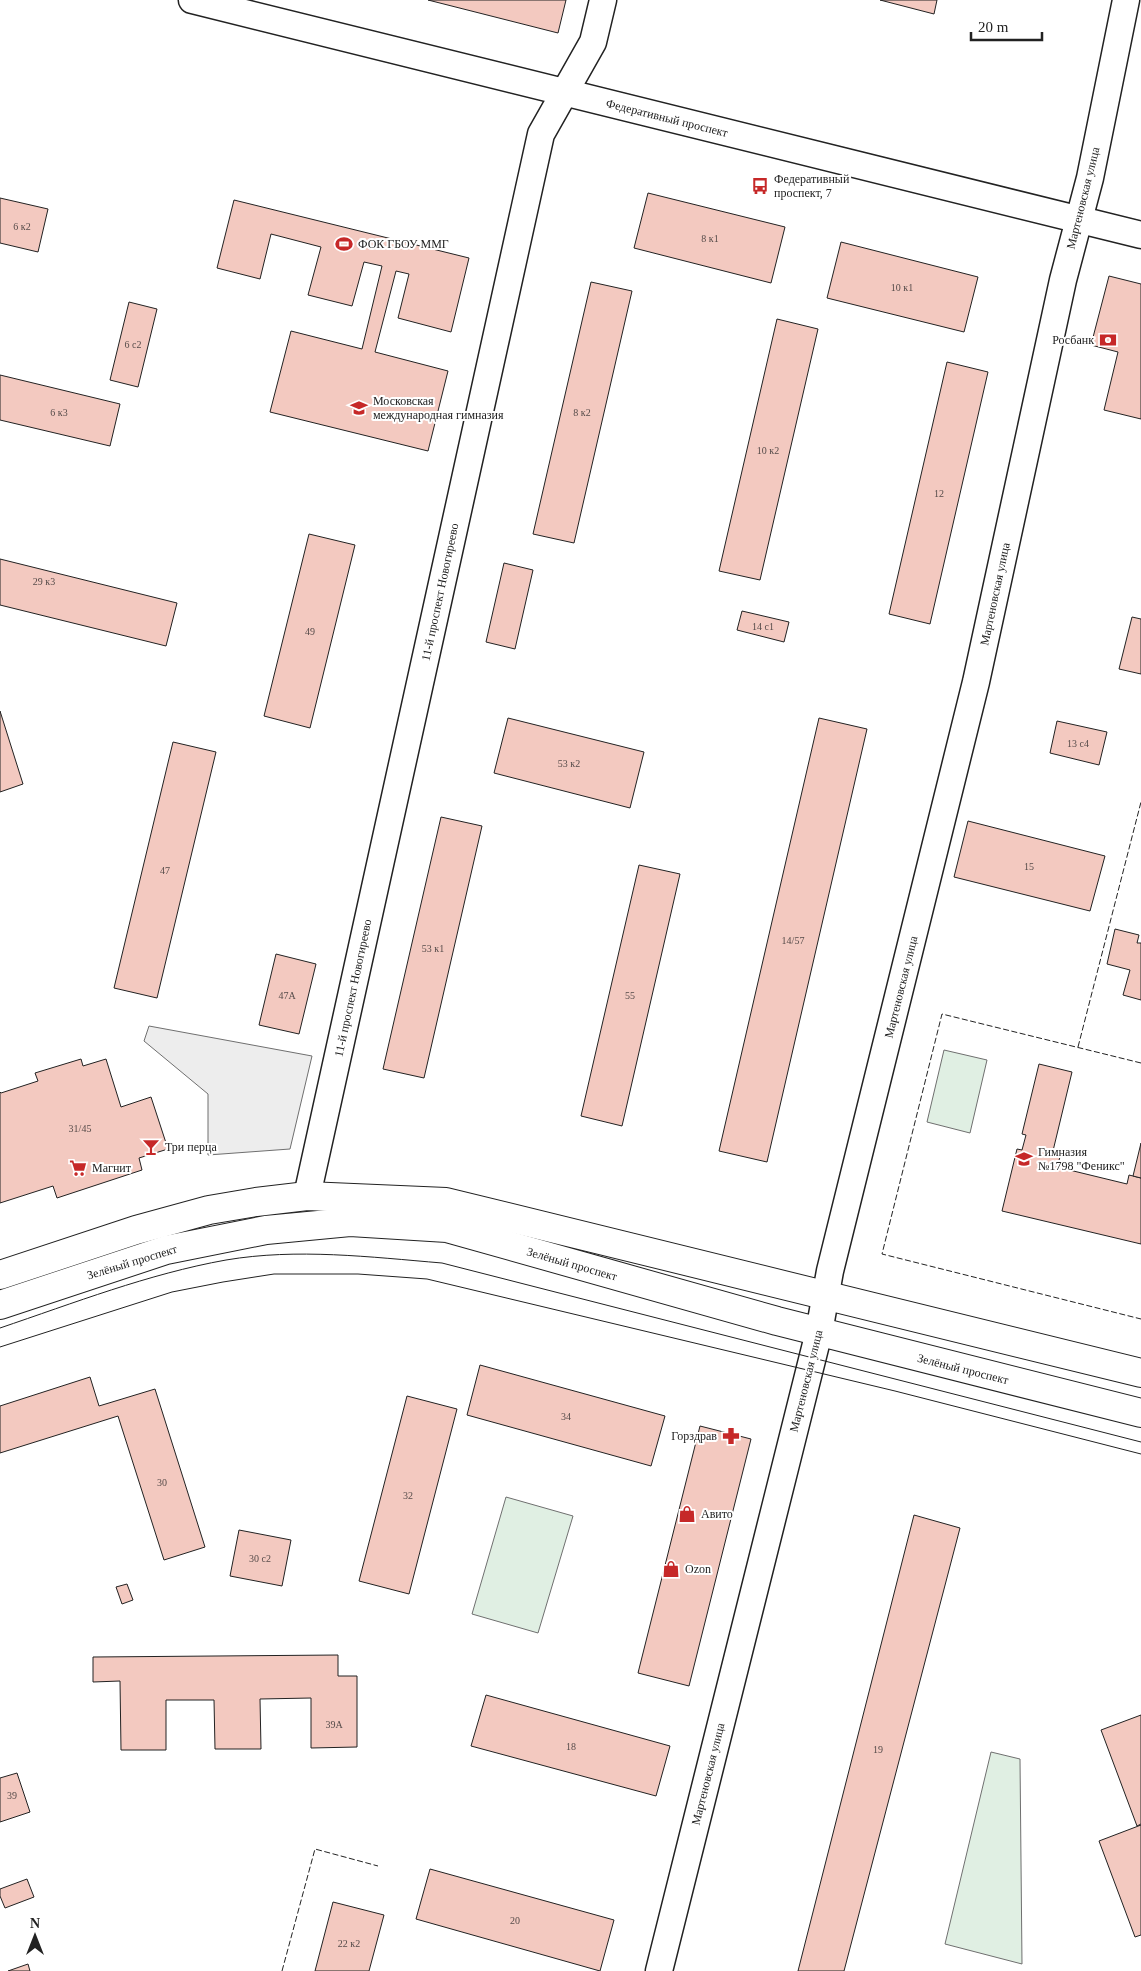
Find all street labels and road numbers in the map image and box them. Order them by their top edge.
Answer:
street label: Федеративный проспект [605,96,730,140]
street label: Мартеновская улица [1064,145,1103,251]
street label: 11-й проспект Новогиреево [419,522,461,662]
street label: Мартеновская улица [977,541,1013,647]
street label: 11-й проспект Новогиреево [332,918,374,1058]
street label: Мартеновская улица [882,934,921,1040]
street label: Зелёный проспект [85,1241,179,1282]
street label: Зелёный проспект [525,1244,619,1284]
street label: Мартеновская улица [787,1328,826,1434]
street label: Зелёный проспект [916,1351,1011,1387]
street label: Мартеновская улица [689,1721,728,1827]

